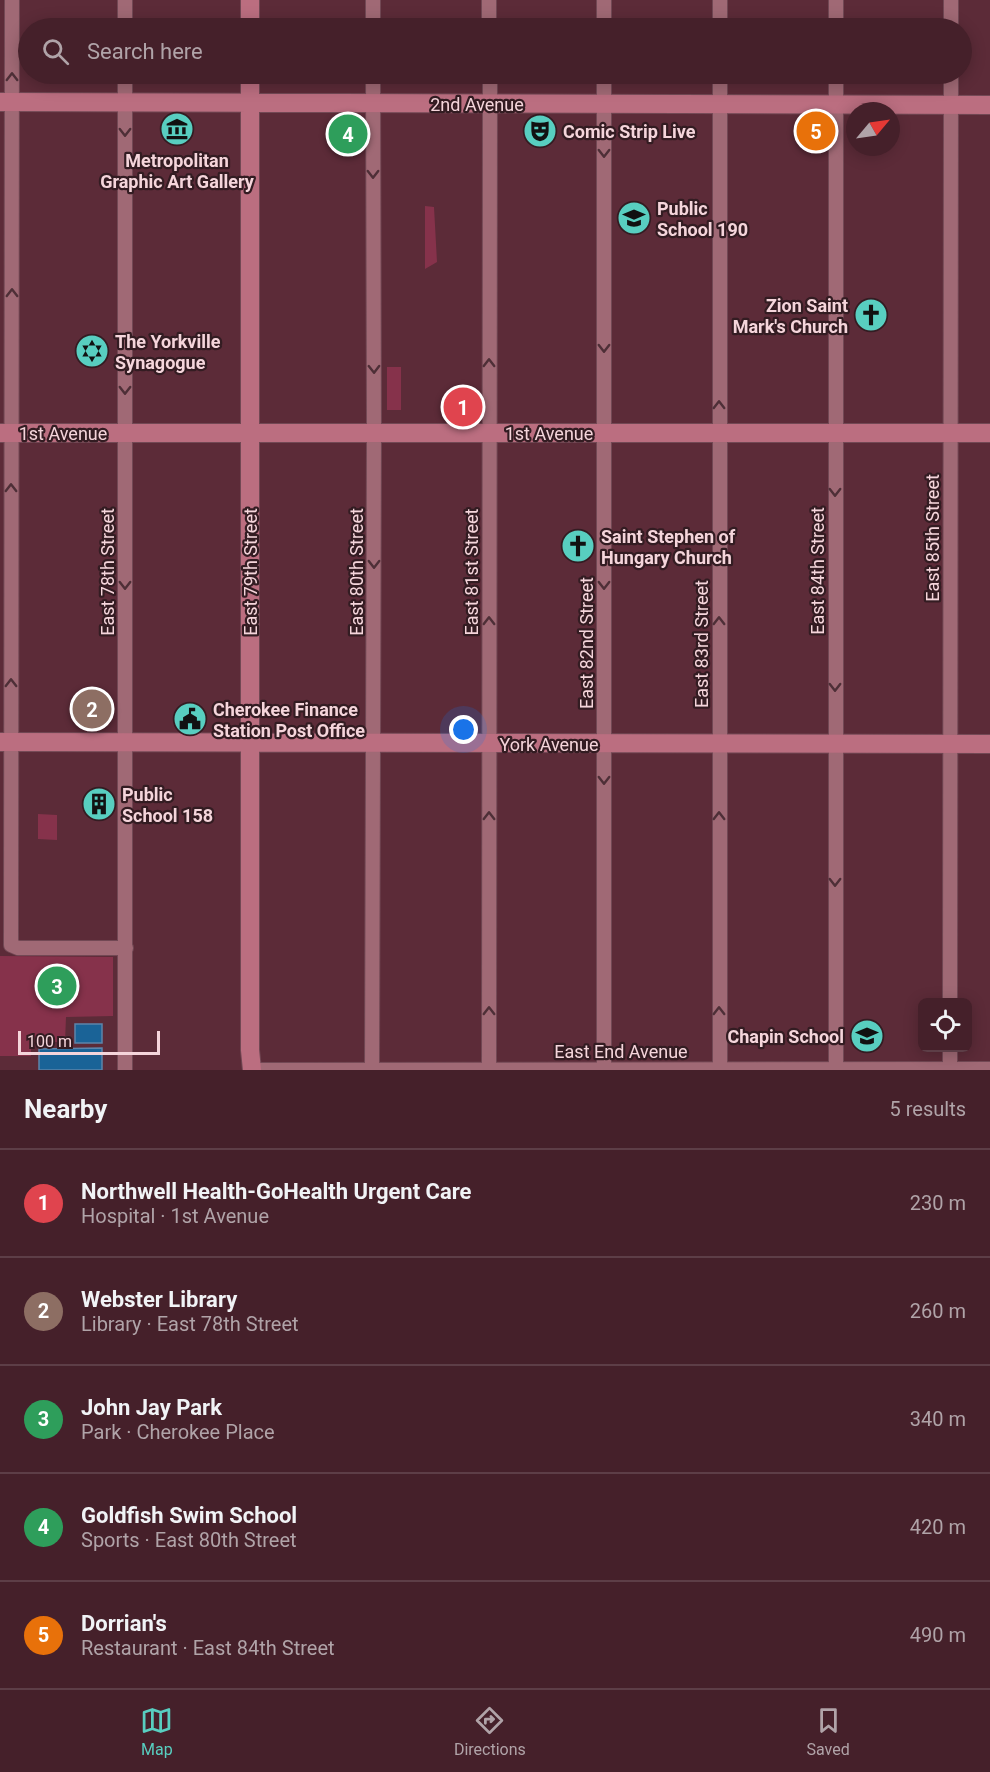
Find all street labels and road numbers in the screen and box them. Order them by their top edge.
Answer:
street label: 2nd Avenue [430,94,524,115]
street label: 1st Avenue [19,423,107,444]
street label: 1st Avenue [505,423,593,444]
street label: East 85th Street [922,474,943,602]
street label: East 84th Street [807,507,828,635]
street label: East 78th Street [97,508,118,636]
street label: East 79th Street [240,508,261,636]
street label: East 80th Street [346,508,367,636]
street label: East 81st Street [461,508,482,636]
street label: East 82nd Street [576,577,597,709]
street label: East 83rd Street [691,580,712,708]
street label: York Avenue [499,734,599,755]
street label: East End Avenue [554,1041,688,1062]

